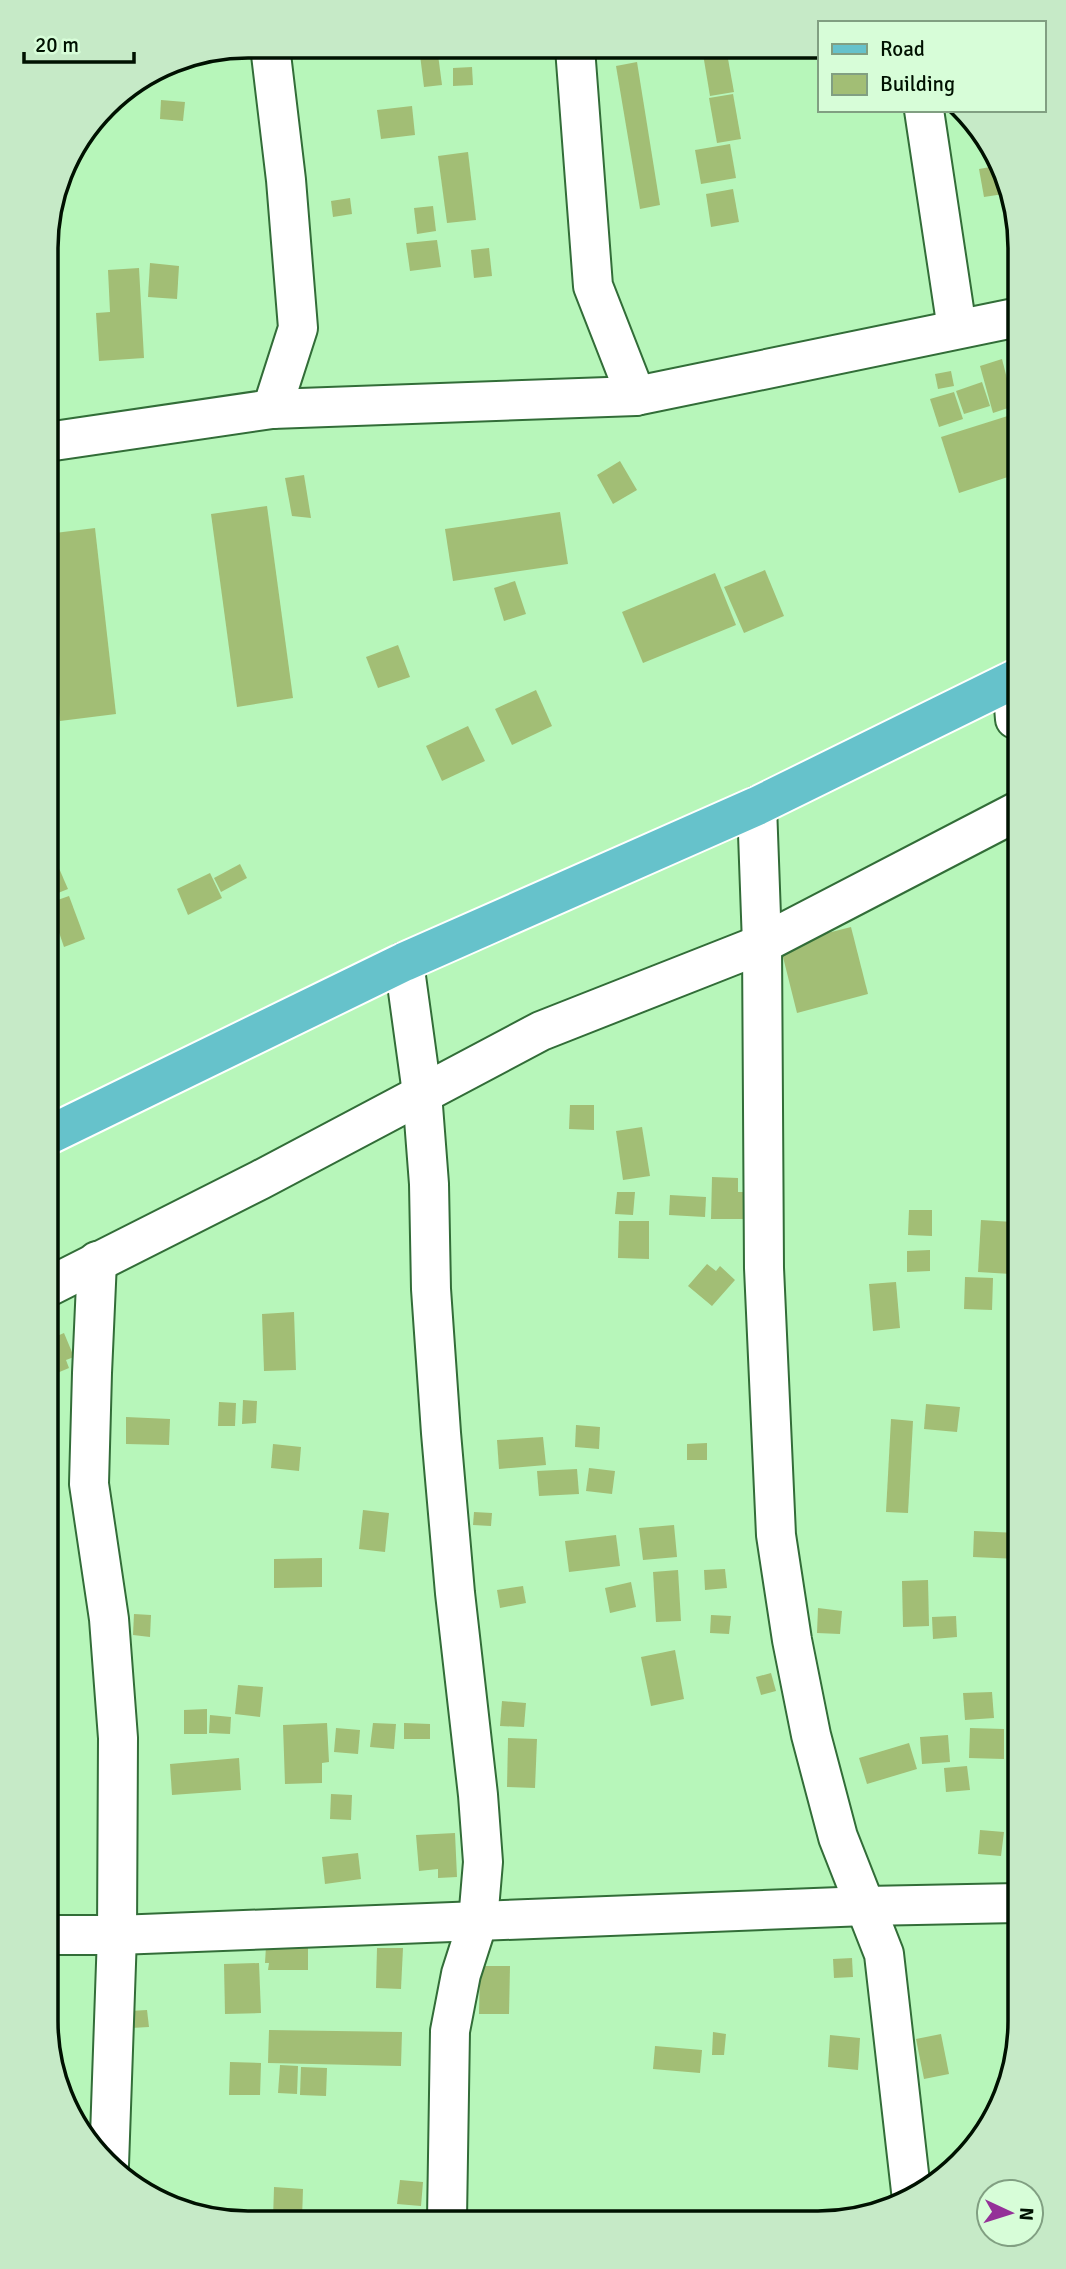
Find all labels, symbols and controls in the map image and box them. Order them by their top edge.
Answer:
scale bar [24,21,135,65]
legend [818,21,1045,112]
text: 20 m [35,32,79,58]
text: Road [880,36,925,62]
text: Building [880,71,955,97]
north arrow [975,2178,1045,2248]
text: N [1014,2207,1038,2222]

